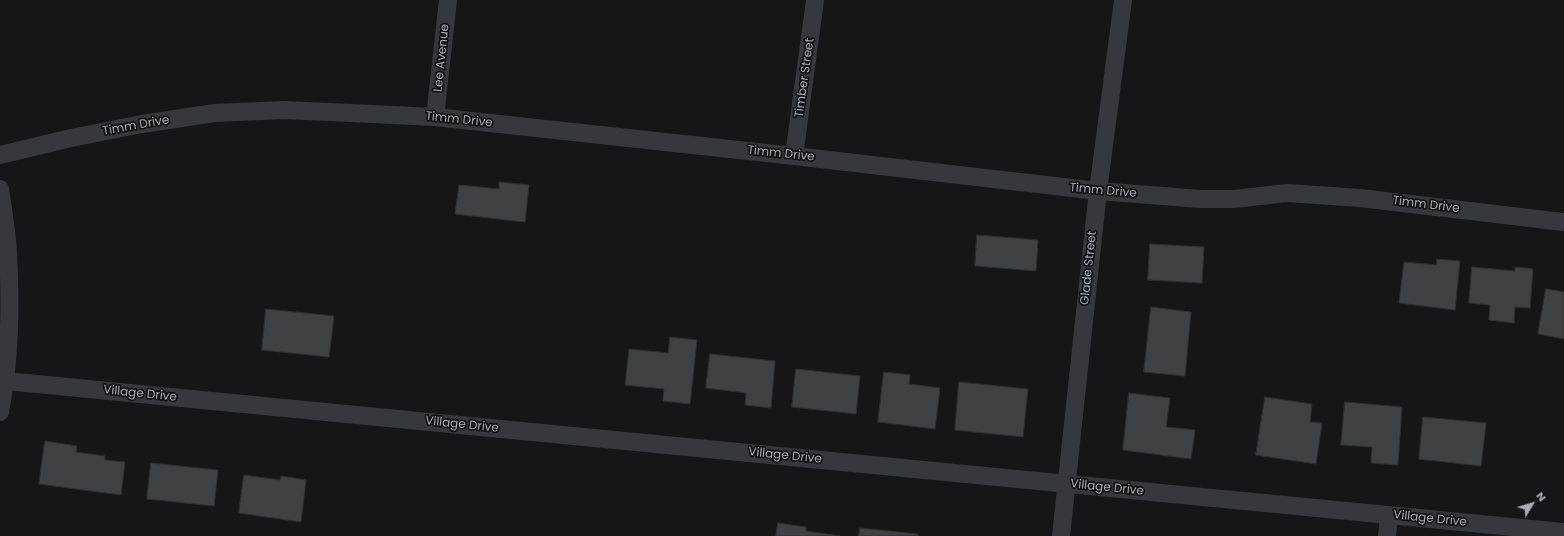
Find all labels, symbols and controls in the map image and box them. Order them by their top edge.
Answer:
street label: Lee Avenue [431,23,453,93]
street label: Timber Street [792,37,818,119]
street label: Timm Drive [425,109,493,131]
street label: Timm Drive [102,113,170,139]
street label: Timm Drive [747,143,815,165]
street label: Timm Drive [1069,181,1137,201]
street label: Timm Drive [1392,194,1460,216]
street label: Glade Street [1078,230,1100,306]
street label: Village Drive [102,383,178,405]
street label: Village Drive [424,414,500,436]
street label: Village Drive [747,445,823,467]
street label: Village Drive [1069,477,1145,499]
north arrow [1512,484,1552,524]
text: N [1533,488,1550,505]
street label: Village Drive [1392,508,1468,530]

